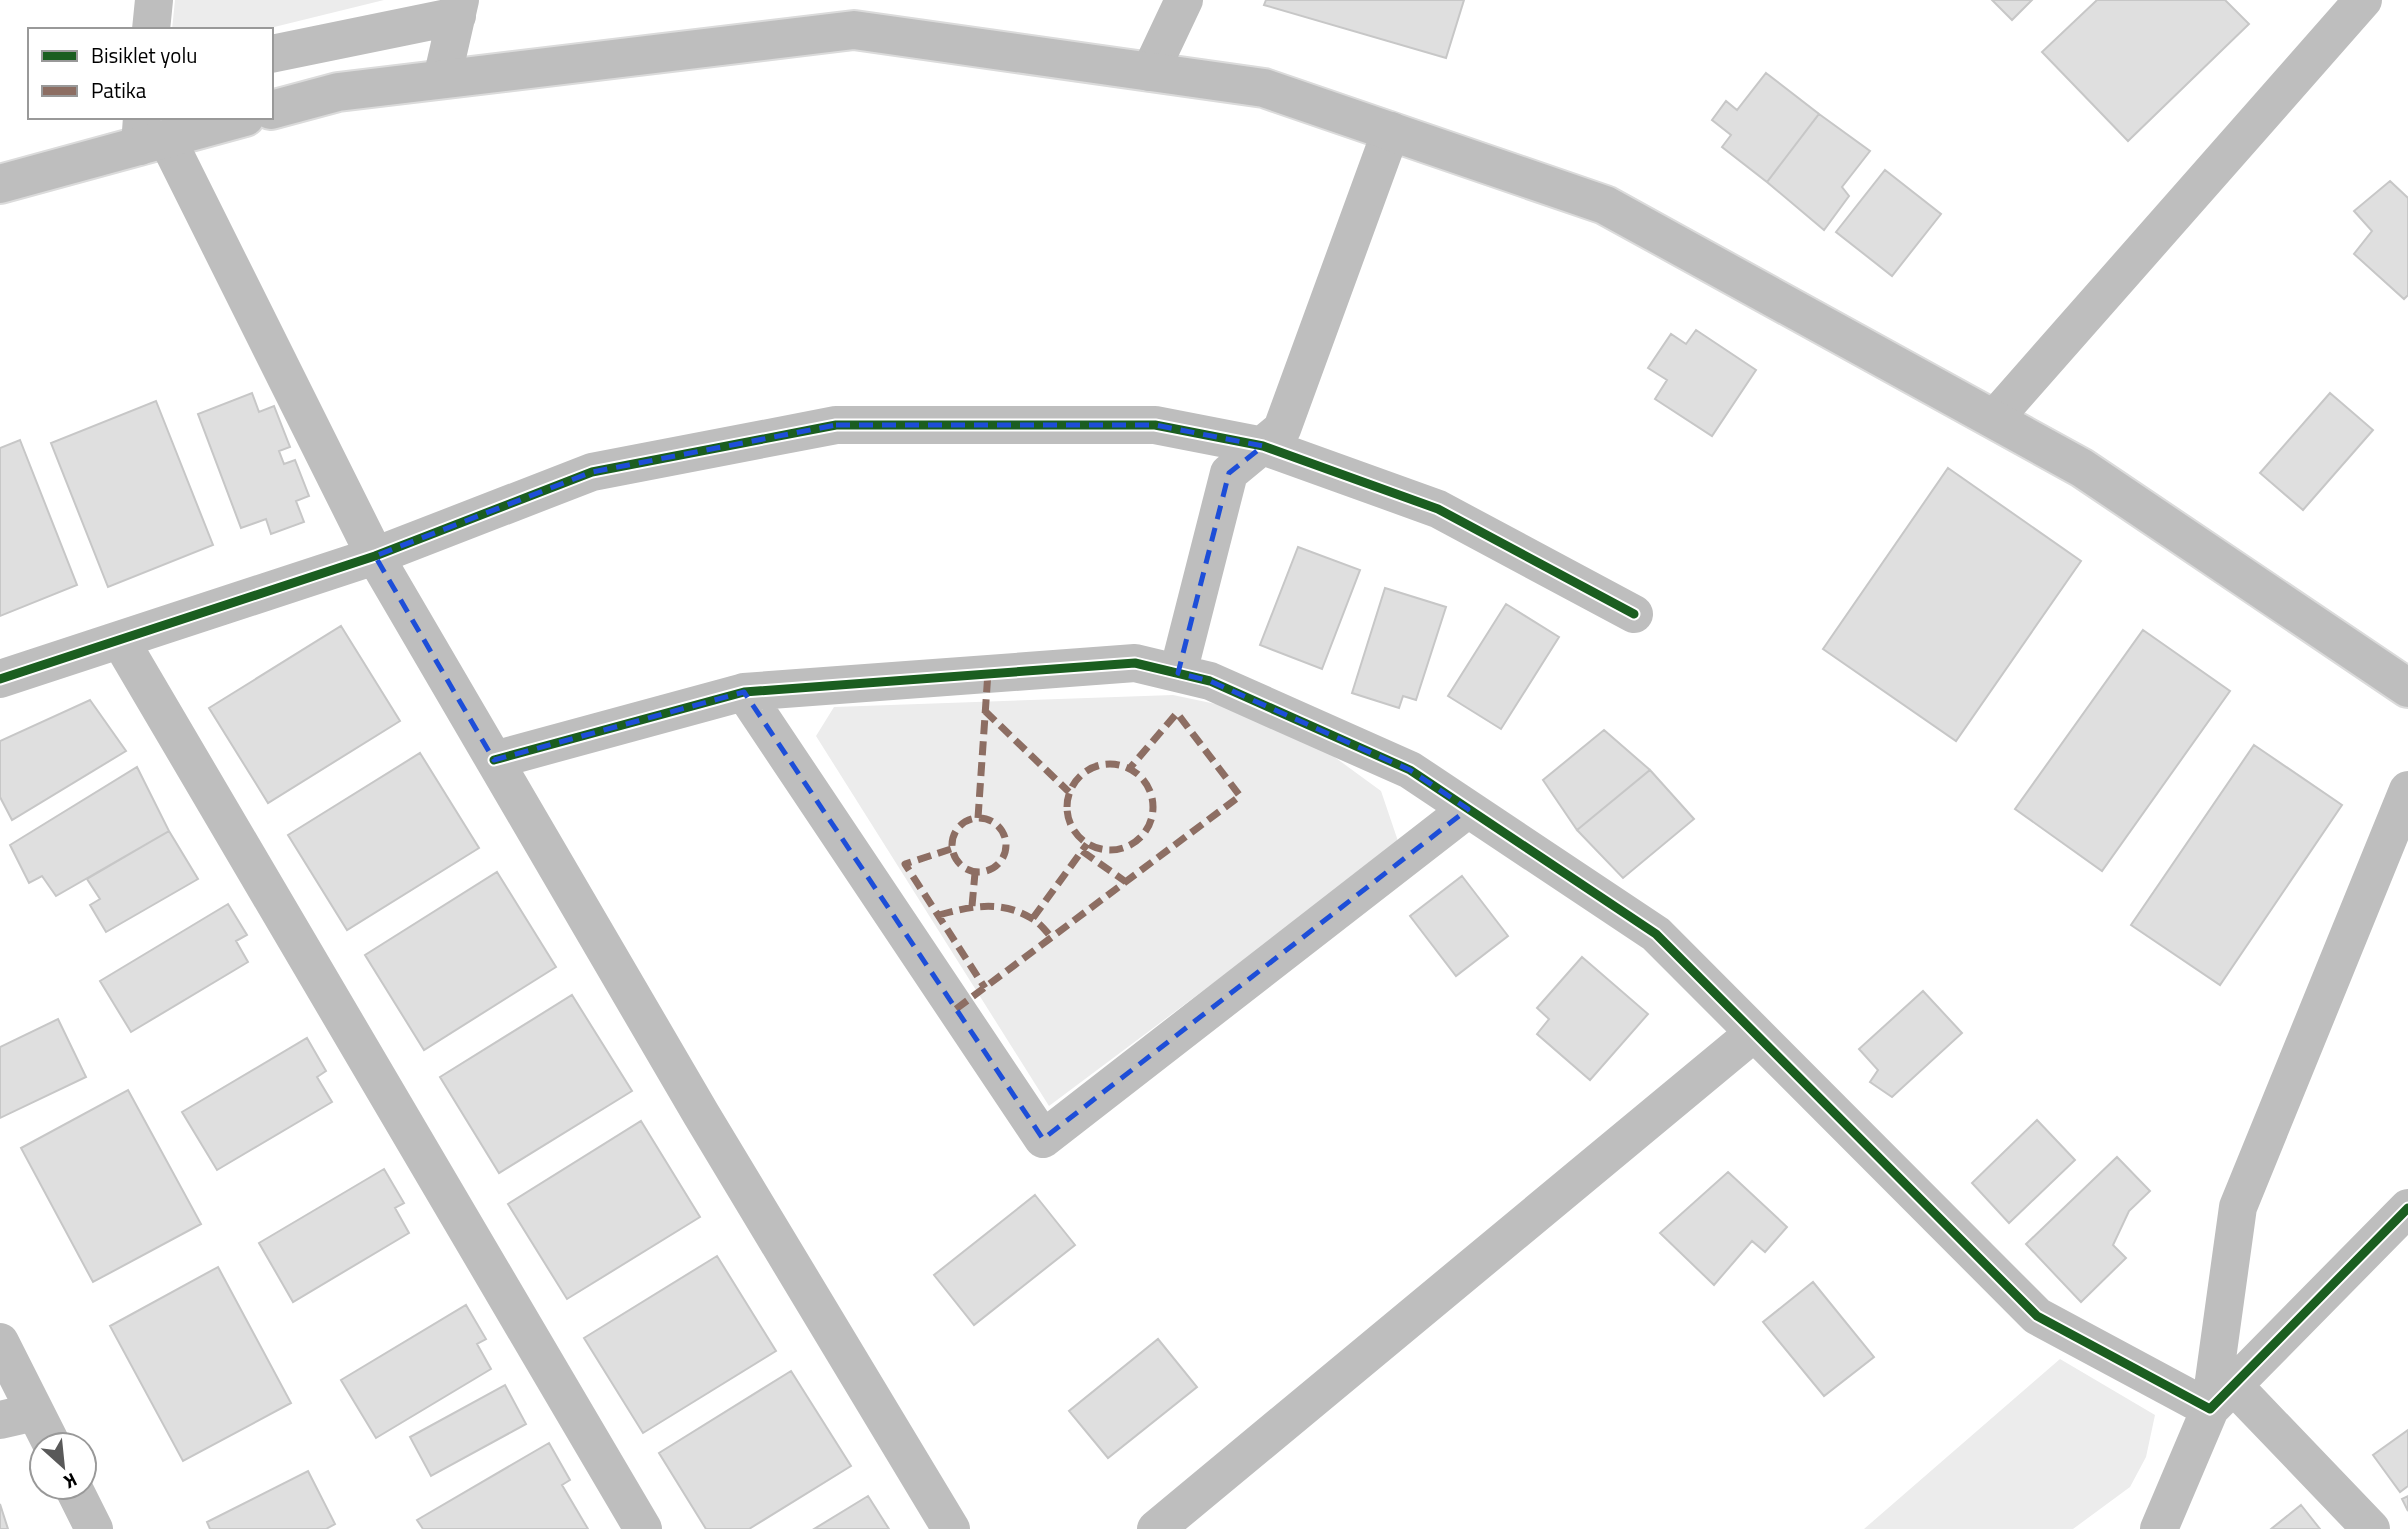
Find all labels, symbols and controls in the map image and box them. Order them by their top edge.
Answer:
legend [28,28,273,119]
text: Bisiklet yolu [91,39,197,71]
text: Patika [91,74,147,106]
north arrow [28,1431,98,1501]
text: K [59,1466,83,1497]

